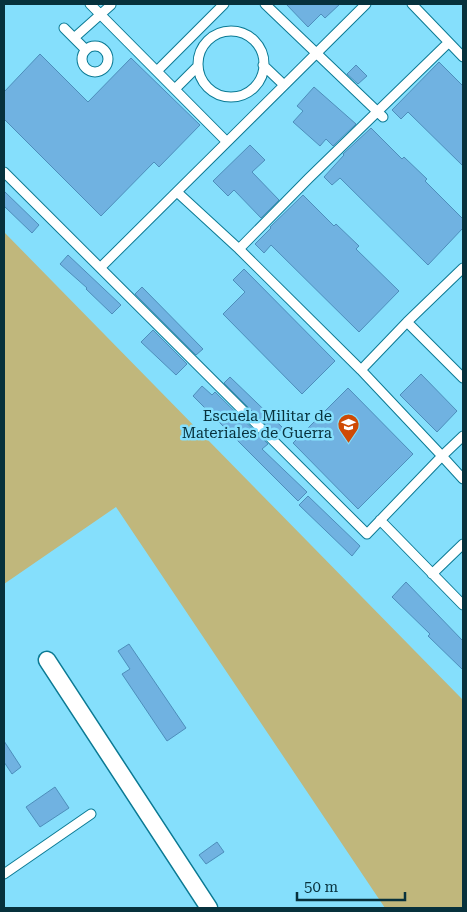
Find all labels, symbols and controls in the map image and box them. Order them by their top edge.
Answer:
place label: Escuela Militar de Materiales de Guerra [182,407,332,442]
school or university icon: Escuela Militar de Materiales de Guerra [336,413,360,444]
scale bar [297,870,404,902]
text: 50 m [304,878,339,896]

